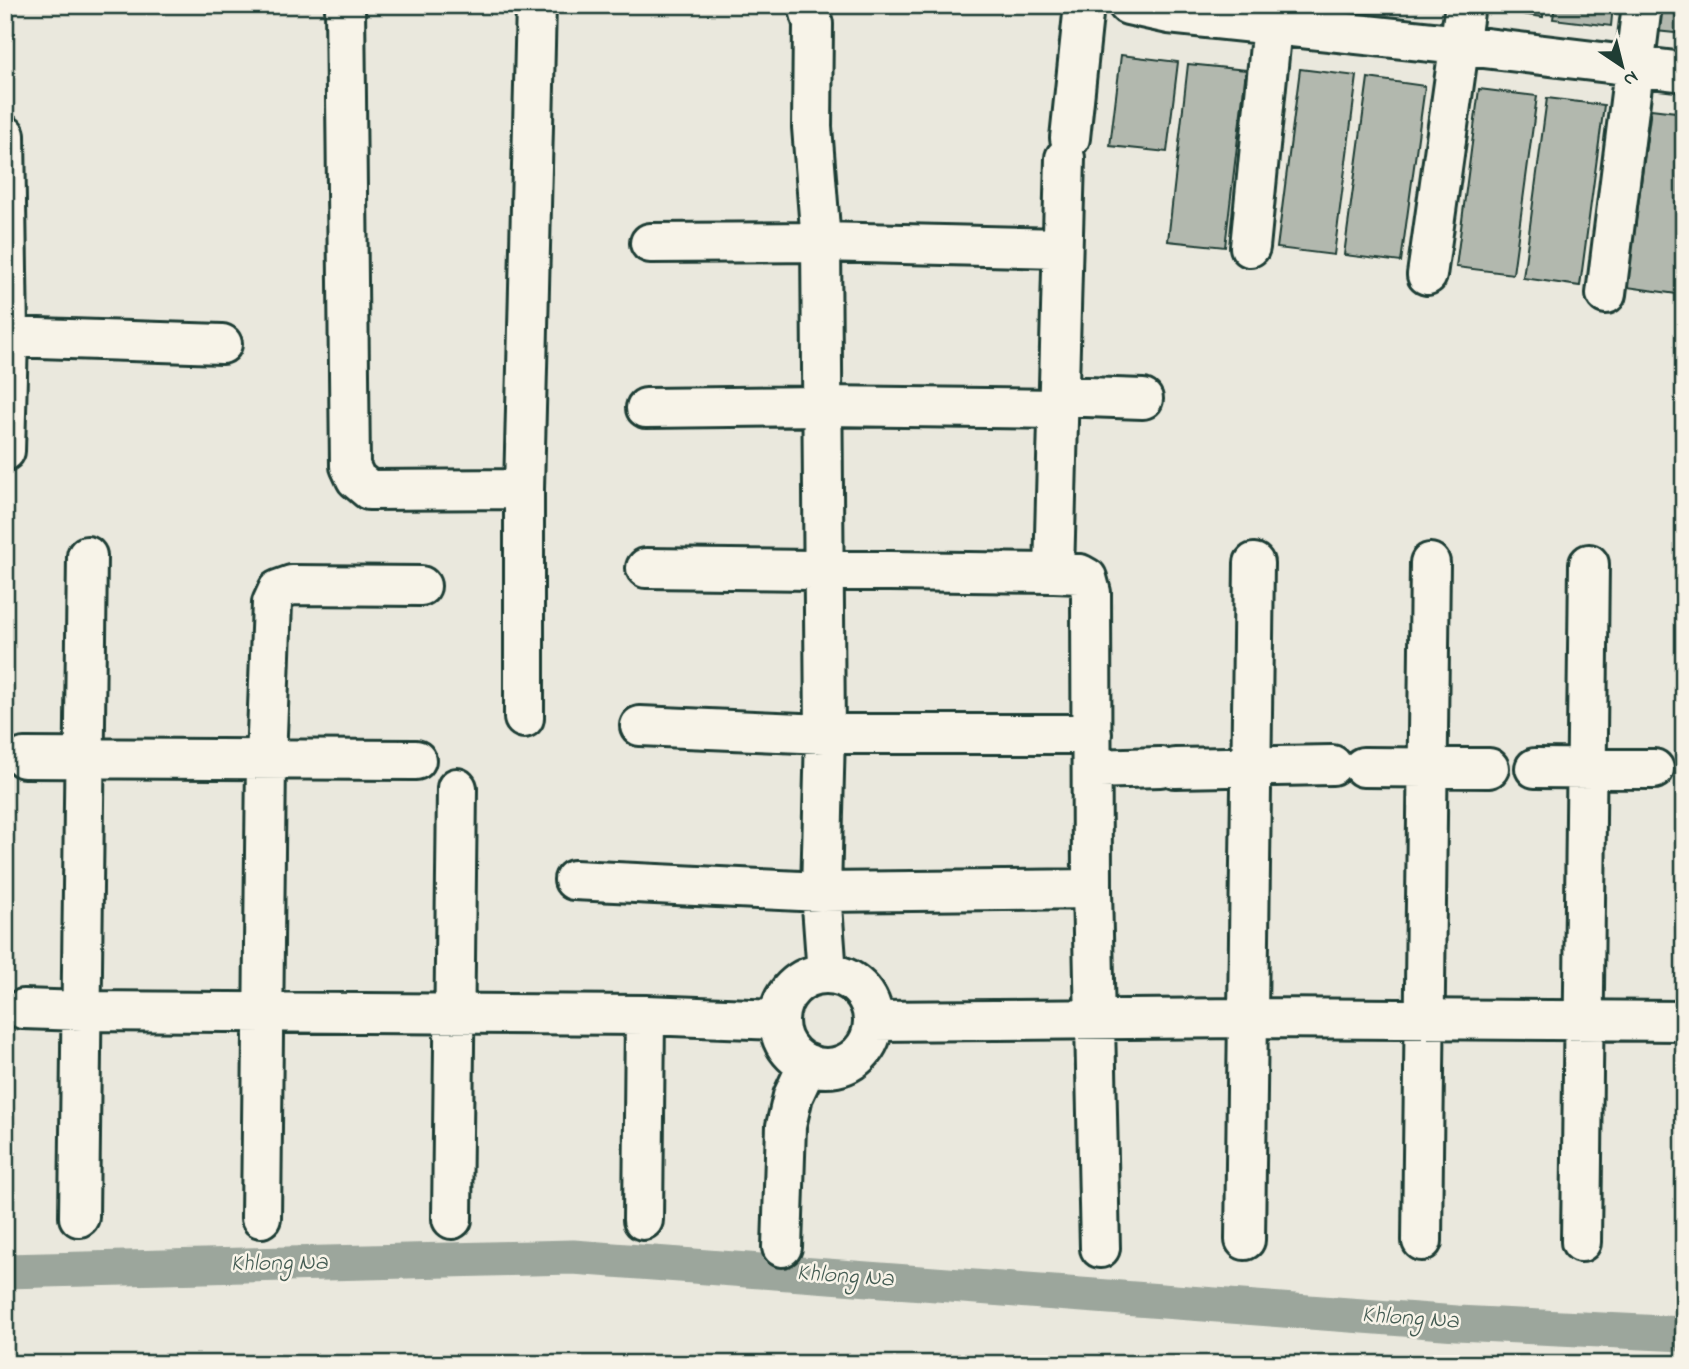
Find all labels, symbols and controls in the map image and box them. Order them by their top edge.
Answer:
north arrow [1588,32,1658,102]
text: N [1617,63,1643,93]
water label: Khlong Na [230,1246,329,1282]
water label: Khlong Na [795,1256,896,1298]
water label: Khlong Na [1360,1298,1461,1340]

